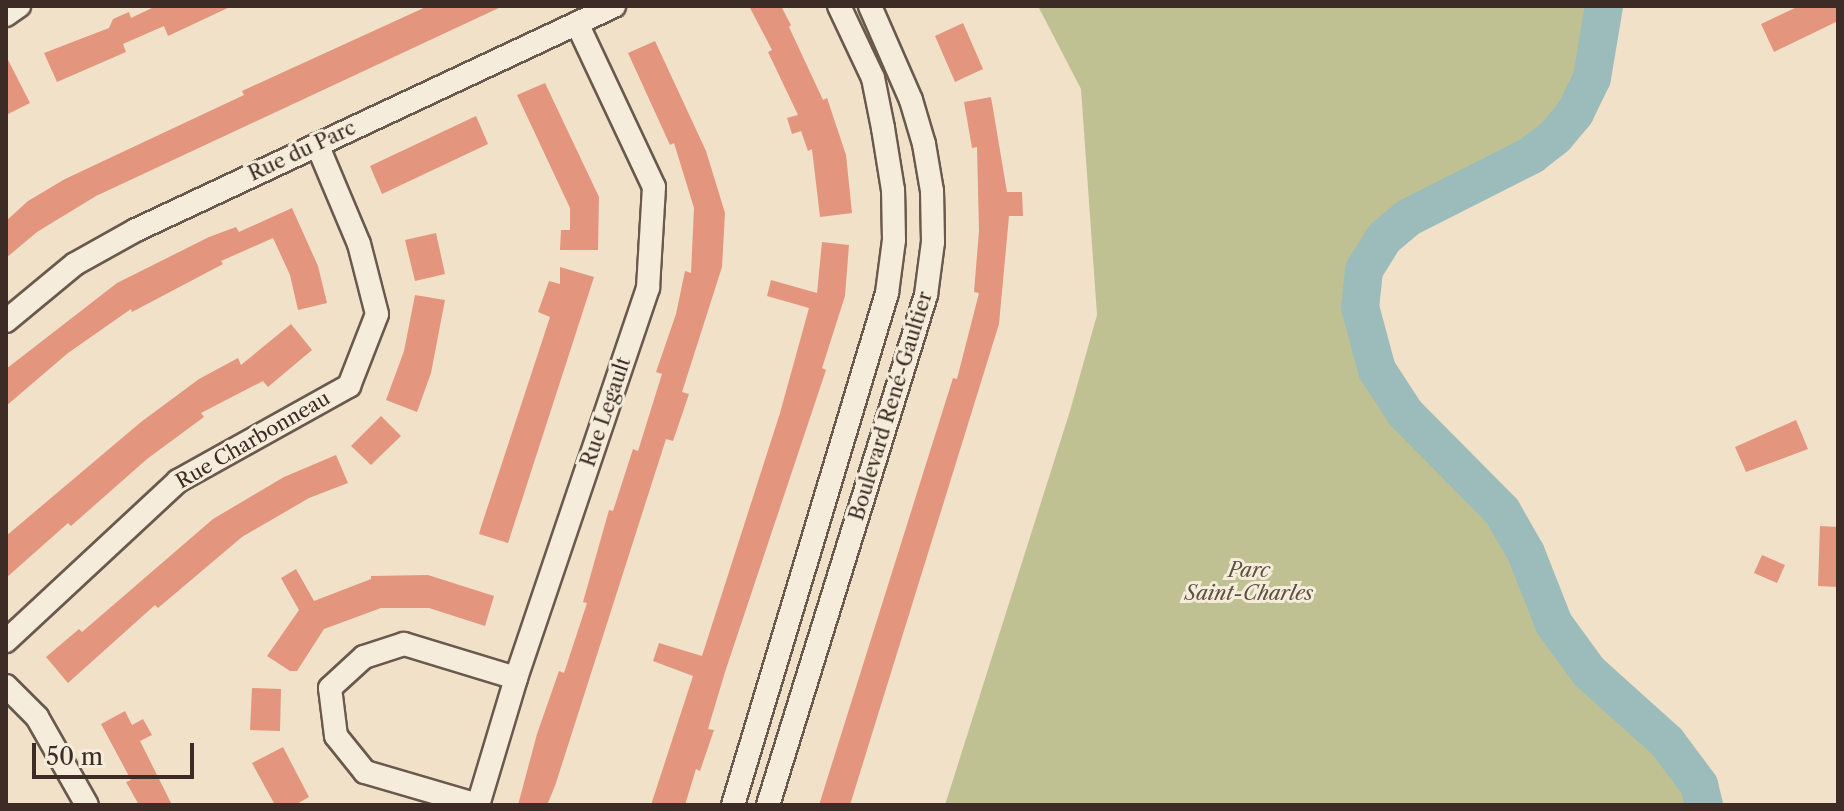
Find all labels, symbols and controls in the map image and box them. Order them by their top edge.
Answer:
street label: Rue du Parc [245,116,359,186]
street label: Boulevard René-Gaultier [845,289,937,523]
street label: Rue Legault [576,354,636,470]
street label: Rue Charbonneau [172,386,334,494]
park label: Parc Saint-Charles [1185,559,1313,606]
scale bar [36,727,198,777]
text: 50 m [46,742,103,771]

